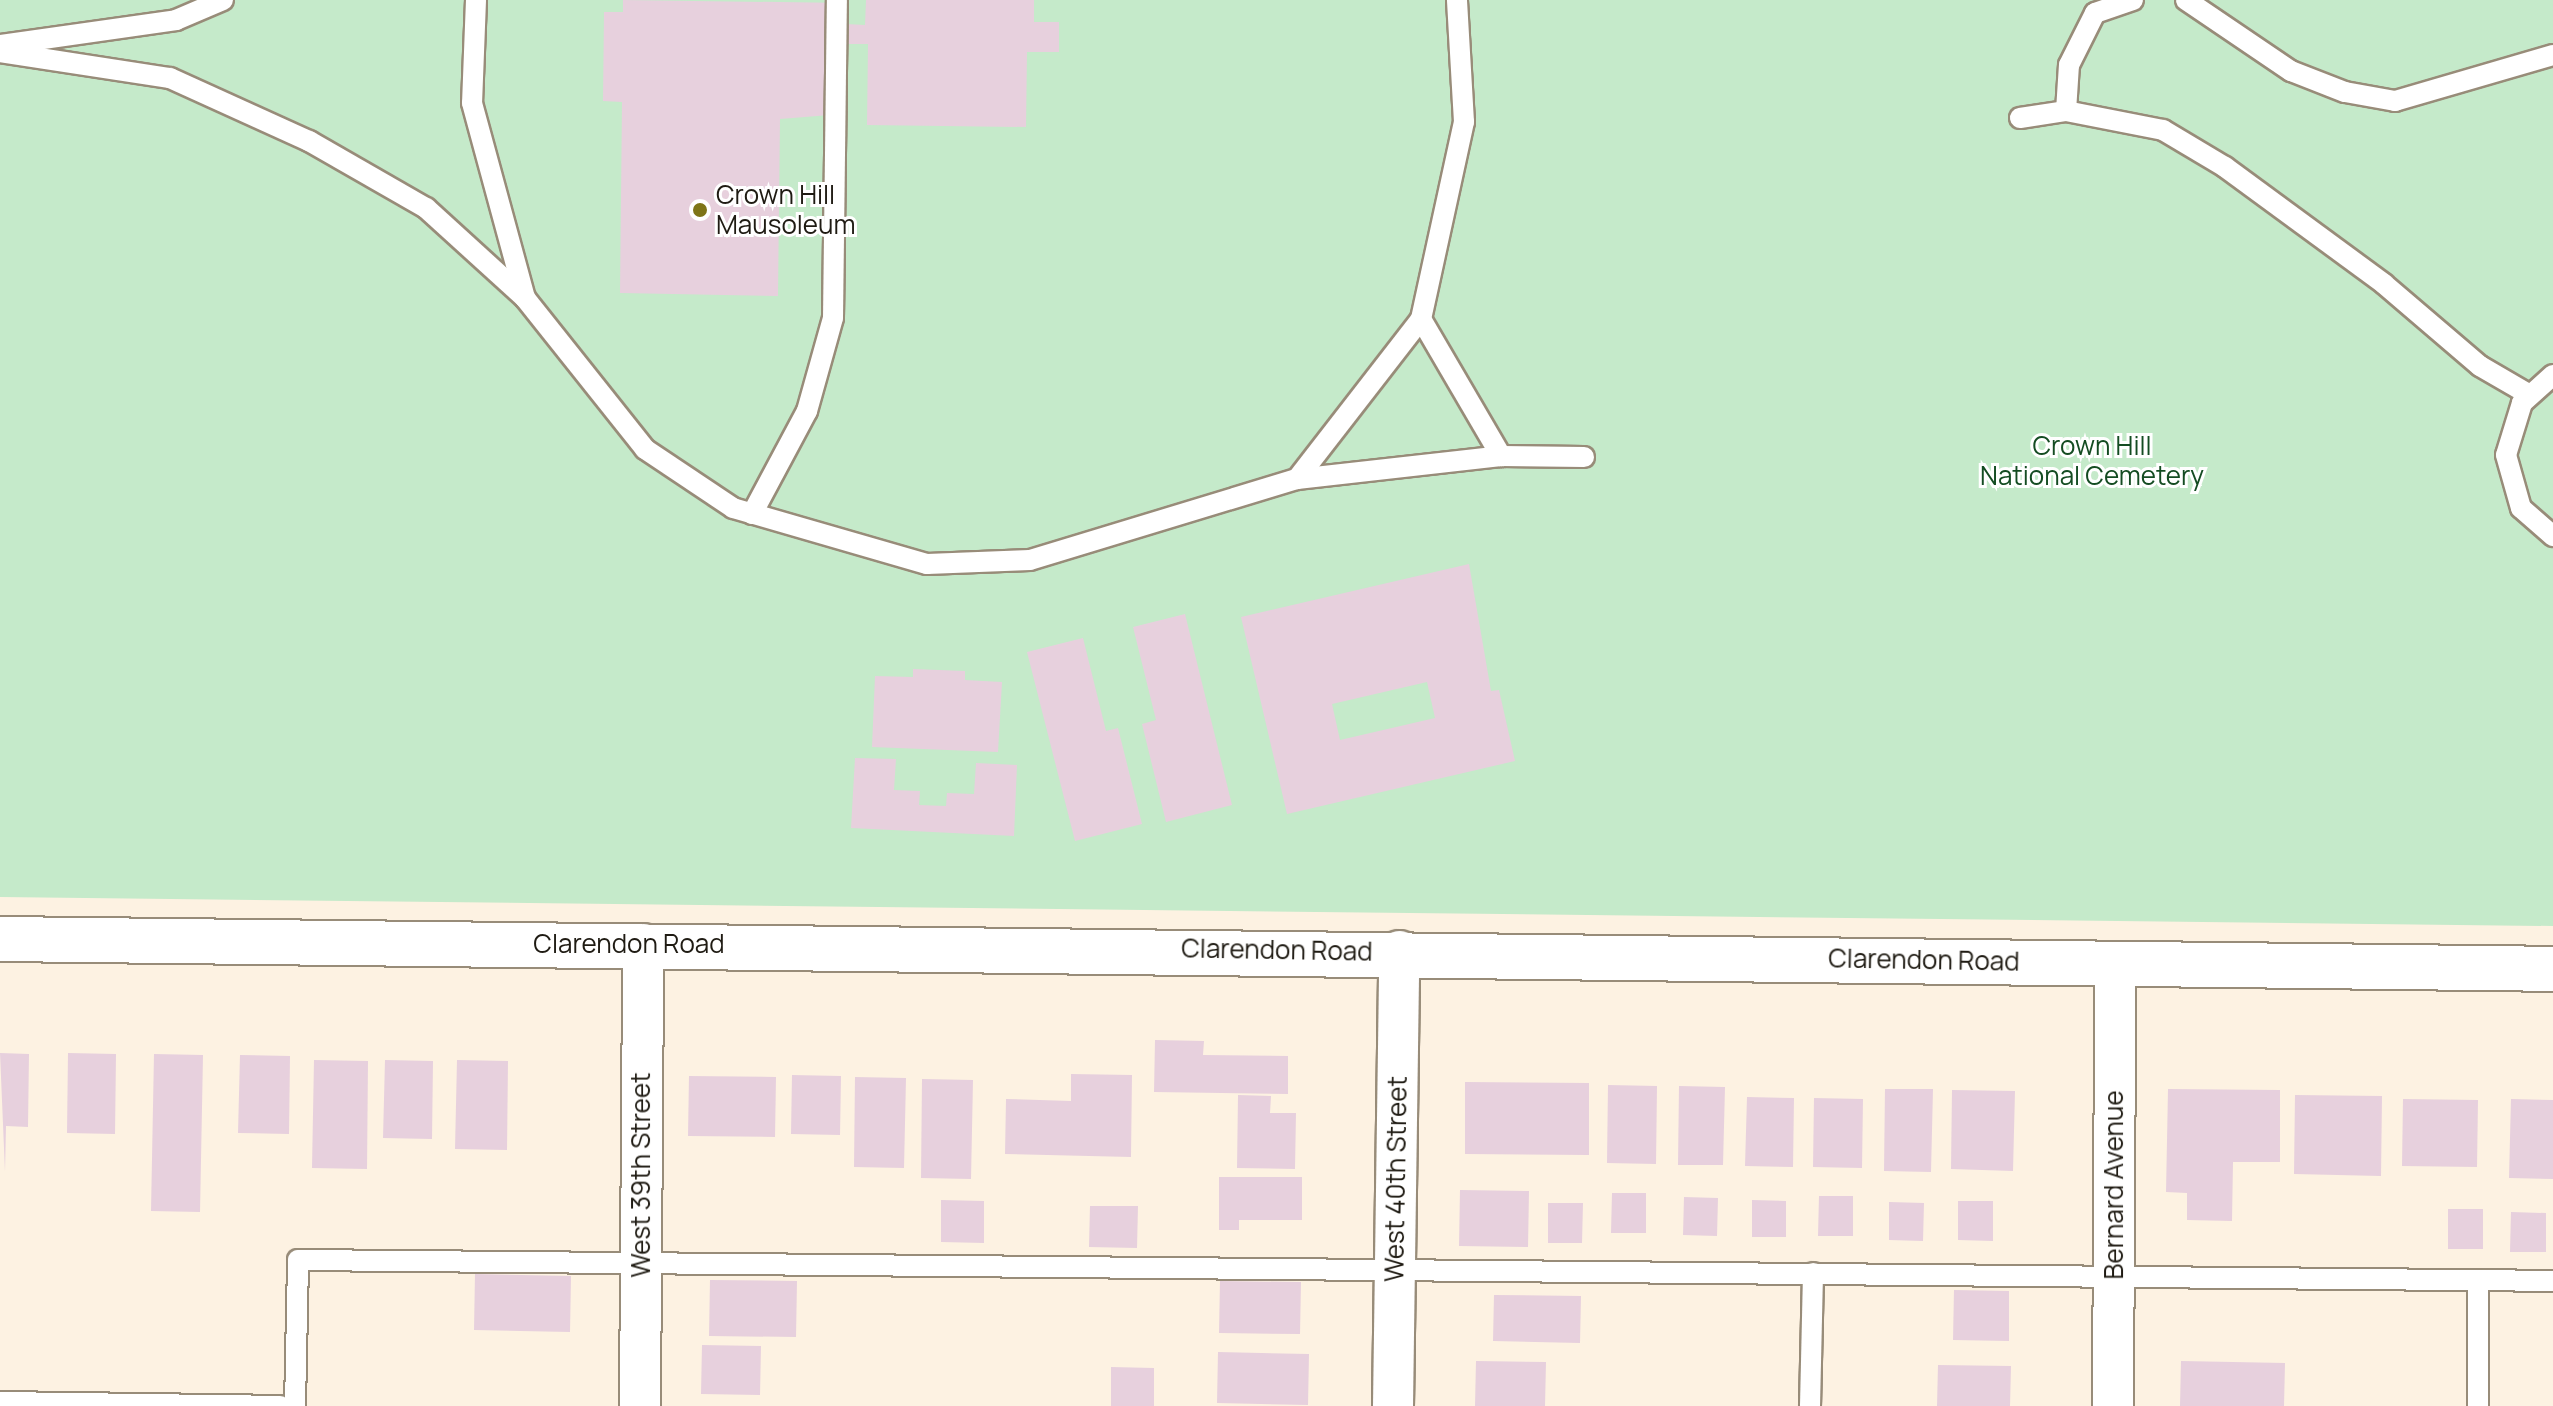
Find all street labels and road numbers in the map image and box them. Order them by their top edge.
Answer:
street label: Clarendon Road [533,928,725,960]
street label: Clarendon Road [1181,933,1373,967]
street label: Clarendon Road [1828,943,2020,977]
street label: West 39th Street [625,1072,657,1278]
street label: West 40th Street [1379,1076,1413,1282]
street label: Bernard Avenue [2098,1090,2130,1280]

